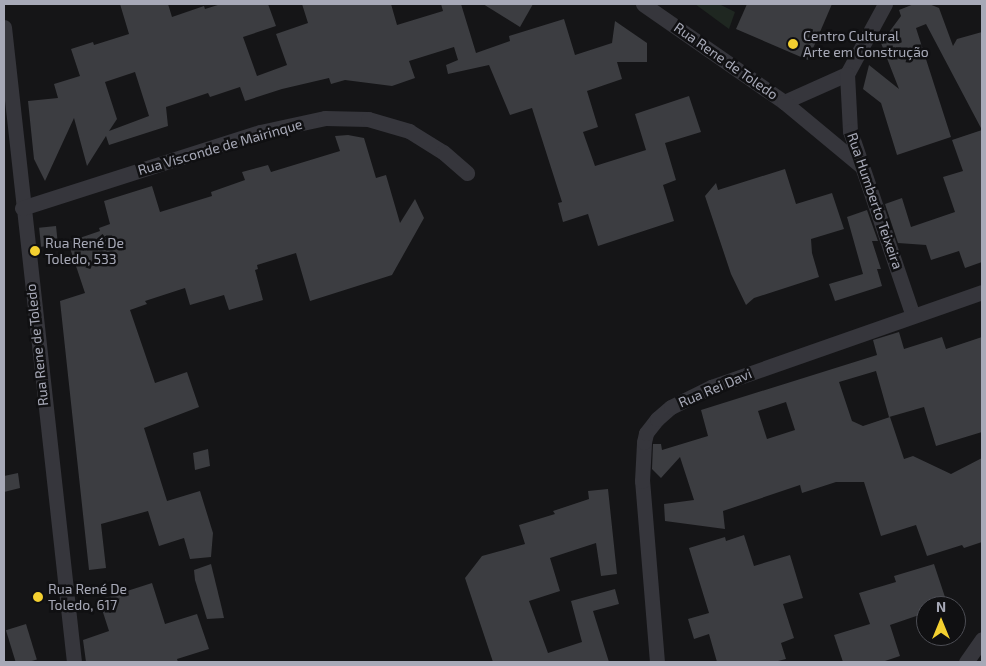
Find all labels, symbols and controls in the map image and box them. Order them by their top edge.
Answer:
street label: Rua Rene de Toledo [671,19,781,103]
place label: Centro Cultural Arte em Construção [803,28,929,60]
marker: Centro Cultural Arte em Construção [787,38,799,50]
street label: Rua Visconde de Mairinque [136,115,304,179]
street label: Rua Humberto Teixeira [844,130,906,272]
place label: Rua René De Toledo, 533 [45,235,124,268]
marker: Rua René De Toledo, 533 [29,245,41,257]
street label: Rua Rene de Toledo [22,283,52,407]
street label: Rua Rei Davi [676,365,754,411]
place label: Rua René De Toledo, 617 [48,581,127,614]
marker: Rua René De Toledo, 617 [32,591,44,603]
north arrow [916,596,966,646]
text: N [936,598,946,615]

